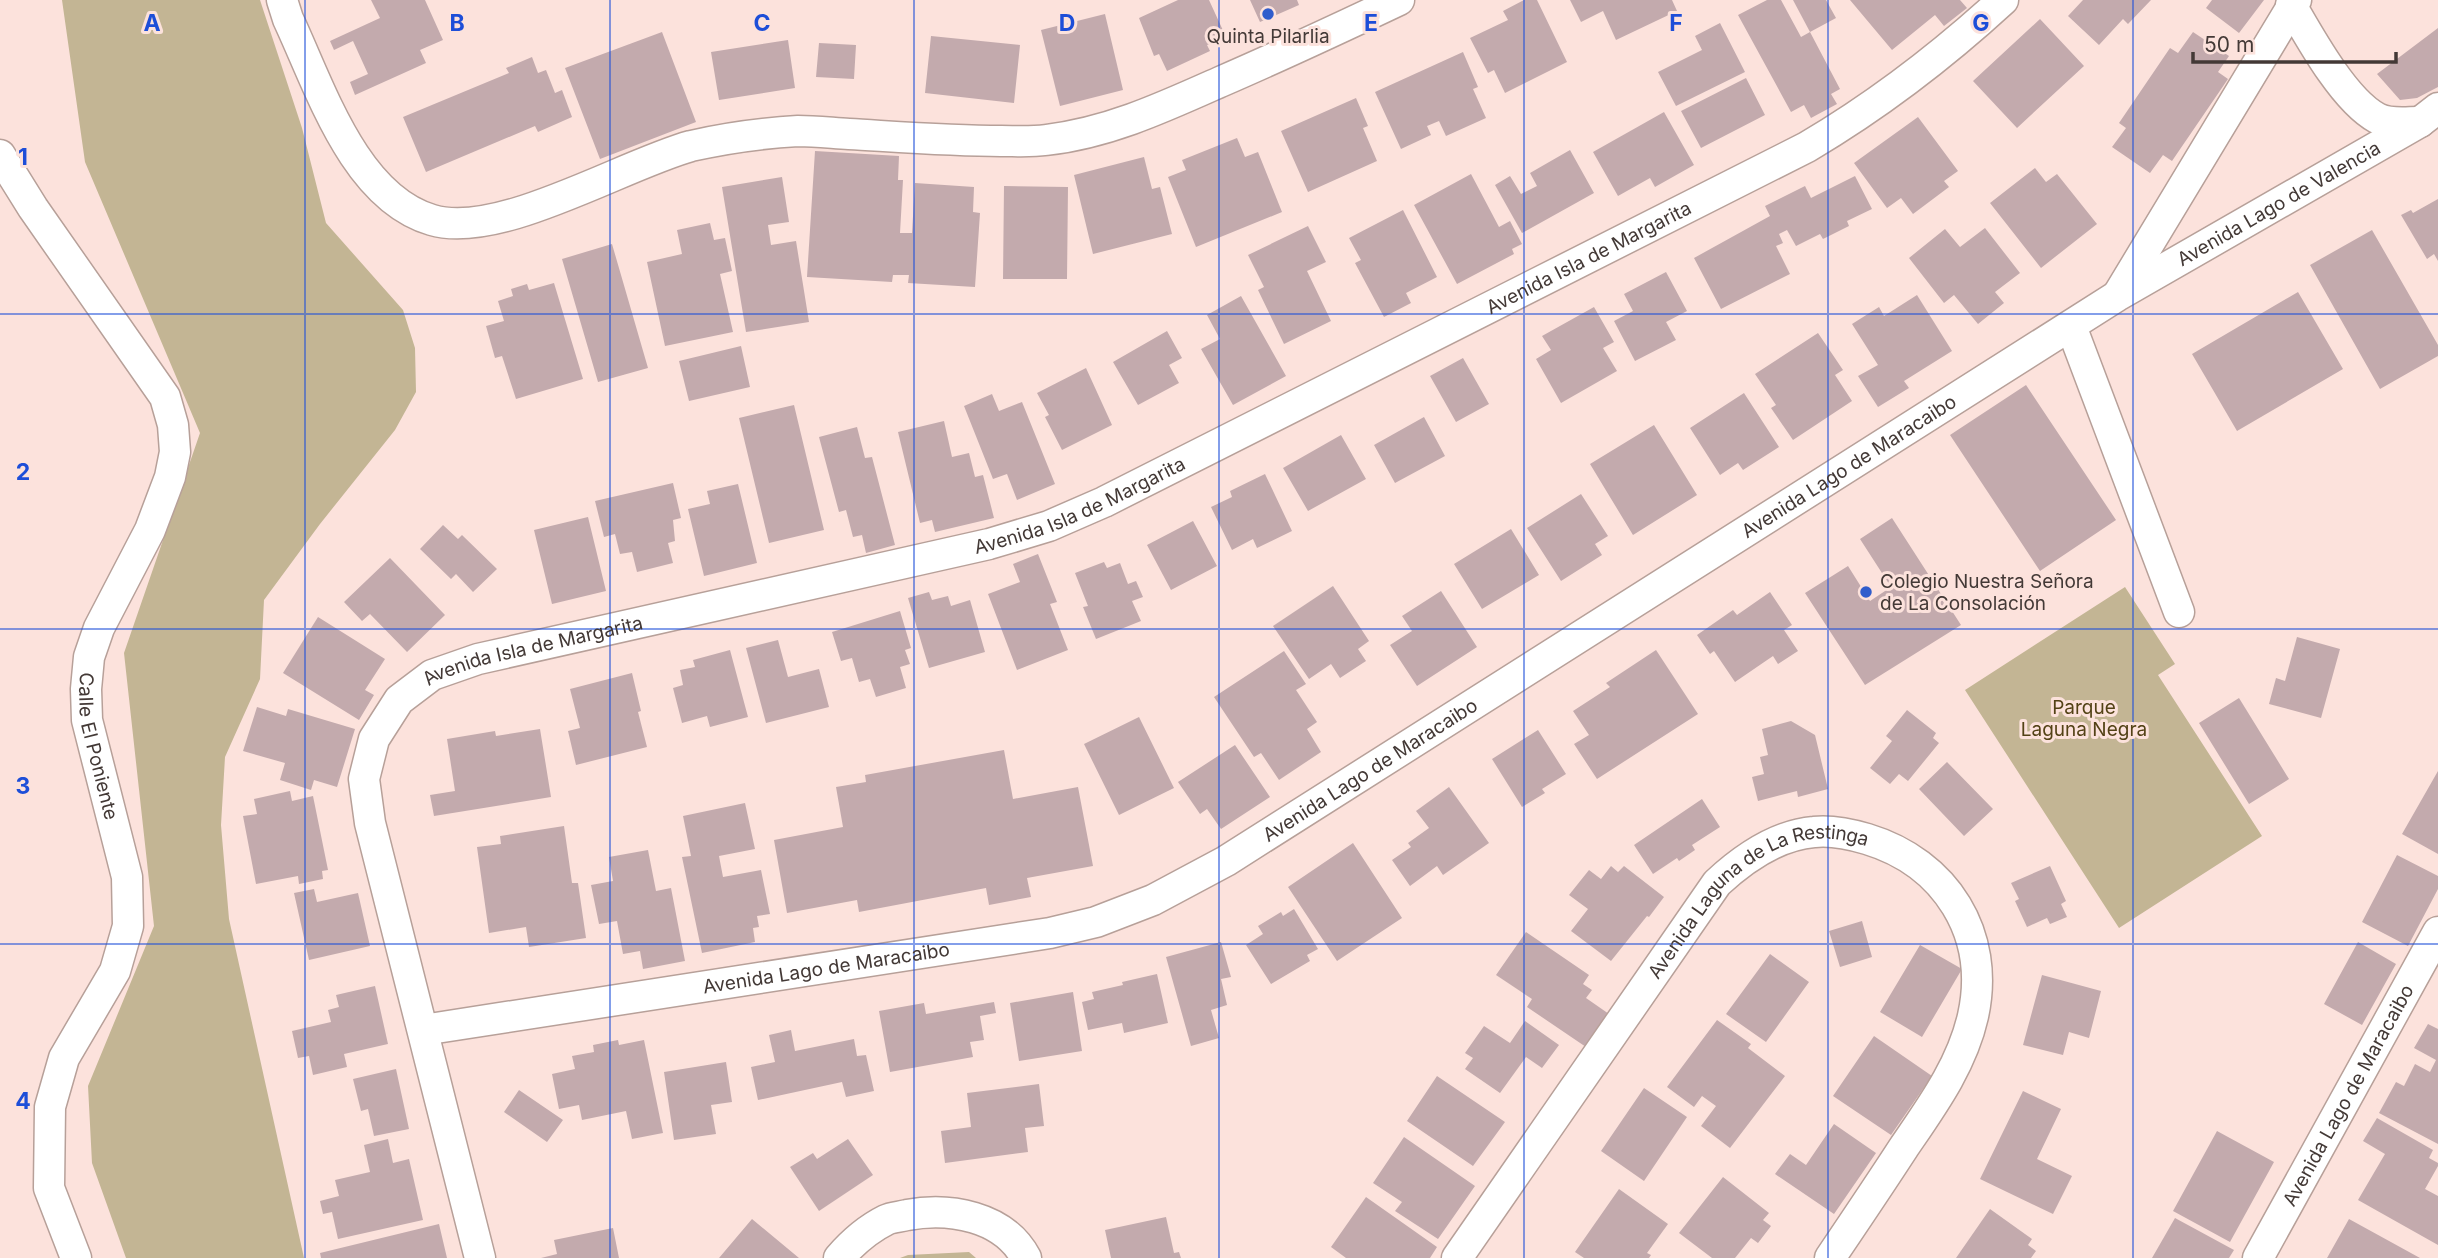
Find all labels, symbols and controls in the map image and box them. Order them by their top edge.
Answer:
marker: Quinta Pilarlia [1260,6,1276,22]
text: A [143,9,161,37]
text: B [449,9,465,37]
text: C [753,9,771,37]
text: D [1059,9,1075,37]
text: E [1364,9,1378,37]
text: F [1669,9,1683,37]
text: G [1972,9,1990,37]
scale bar [2193,21,2396,65]
place label: Quinta Pilarlia [1206,25,1330,48]
text: 50 m [2204,32,2254,57]
street label: Avenida Lago de Valencia [2173,136,2385,271]
text: 1 [18,143,28,171]
street label: Avenida Isla de Margarita [1482,196,1695,319]
street label: Avenida Lago de Maracaibo [1737,390,1961,543]
street label: Avenida Isla de Margarita [972,452,1189,559]
text: 2 [16,458,30,486]
place label: Colegio Nuestra Señora de La Consolación [1880,570,2094,615]
marker: Colegio Nuestra Señora de La Consolación [1858,584,1874,600]
street label: Avenida Isla de Margarita [418,611,645,690]
street label: Calle El Poniente [74,671,123,822]
street label: Avenida Lago de Maracaibo [1259,694,1482,847]
park label: Parque Laguna Negra [2021,696,2147,741]
text: 3 [16,772,30,800]
street label: Avenida Laguna de La Restinga [1643,820,1872,983]
street label: Avenida Lago de Maracaibo [701,938,951,999]
street label: Avenida Lago de Maracaibo [2278,981,2419,1210]
text: 4 [15,1087,31,1115]

